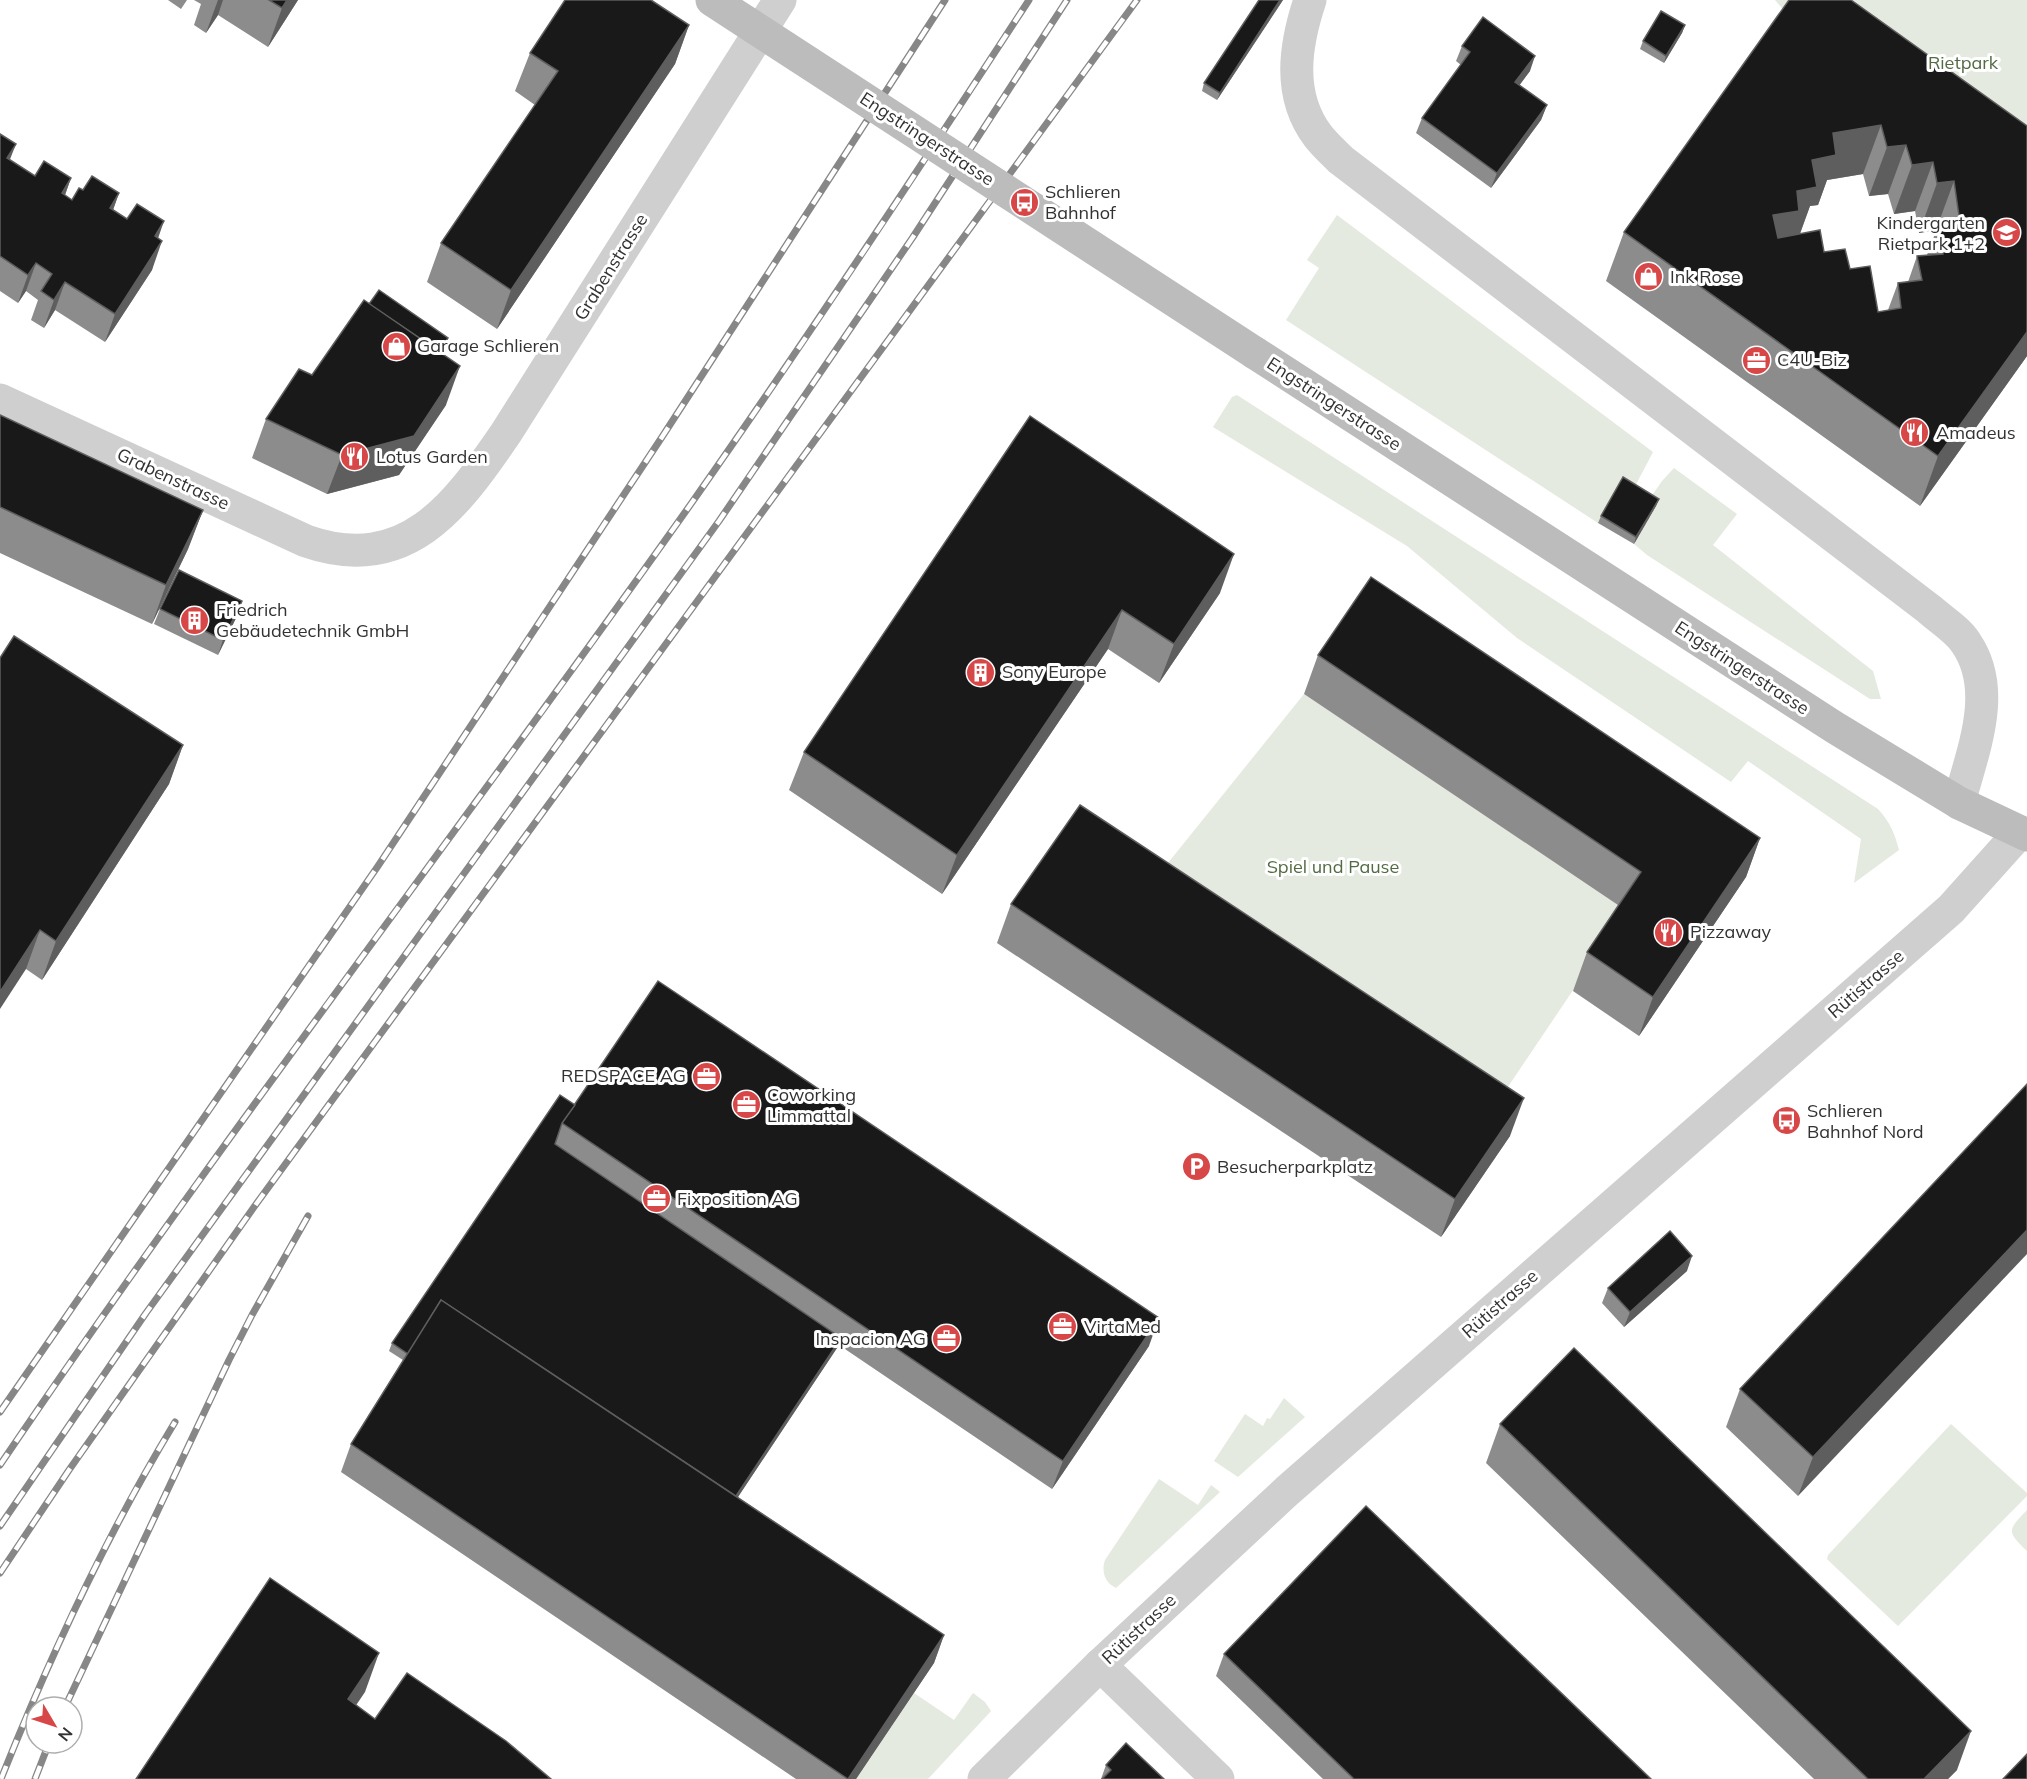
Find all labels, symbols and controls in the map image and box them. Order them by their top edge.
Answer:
park label: Rietpark [1928,51,1999,74]
street label: Engstringerstrasse [856,87,999,191]
place label: Schlieren Bahnhof [1045,180,1121,224]
bus stop icon: Schlieren Bahnhof [1008,186,1040,218]
street label: Grabenstrasse [569,209,653,324]
place label: Kindergarten Rietpark 1+2 [1877,211,1985,255]
school or university icon: Kindergarten Rietpark 1+2 [1990,217,2022,249]
shop icon: Ink Rose [1633,261,1665,293]
place label: Ink Rose [1670,265,1740,288]
shop icon: Garage Schlieren [380,330,412,362]
place label: Garage Schlieren [417,334,559,357]
office icon: C4U-Biz [1740,344,1772,376]
place label: C4U-Biz [1777,348,1847,371]
street label: Engstringerstrasse [1263,352,1406,456]
restaurant icon: Amadeus [1899,417,1931,449]
place label: Amadeus [1936,421,2016,444]
restaurant icon: Lotus Garden [339,441,371,473]
street label: Grabenstrasse [113,442,233,515]
place label: Lotus Garden [376,445,488,468]
place label: Friedrich Gebäudetechnik GmbH [216,598,409,642]
building icon: Friedrich Gebäudetechnik GmbH [179,604,211,636]
street label: Engstringerstrasse [1671,616,1814,720]
building icon: Sony Europe [965,656,997,688]
place label: Sony Europe [1002,660,1106,683]
park label: Spiel und Pause [1267,855,1399,878]
restaurant icon: Pizzaway [1653,916,1685,948]
place label: Pizzaway [1690,920,1771,943]
street label: Rütistrasse [1823,944,1908,1023]
office icon: REDSPACE AG [691,1060,723,1092]
place label: REDSPACE AG [561,1064,686,1087]
place label: Coworking Limmattal [767,1083,856,1127]
office icon: Coworking Limmattal [730,1089,762,1121]
place label: Schlieren Bahnhof Nord [1807,1099,1924,1143]
bus stop icon: Schlieren Bahnhof Nord [1770,1105,1802,1137]
parking icon: Besucherparkplatz [1180,1151,1212,1183]
place label: Besucherparkplatz [1217,1155,1373,1178]
office icon: Fixposition AG [640,1183,672,1215]
place label: Fixposition AG [677,1187,798,1210]
street label: Rütistrasse [1457,1264,1542,1343]
office icon: VirtaMed [1047,1311,1079,1343]
place label: VirtaMed [1084,1315,1161,1338]
office icon: Inspacion AG [931,1323,963,1355]
place label: Inspacion AG [815,1327,926,1350]
street label: Rütistrasse [1097,1588,1181,1669]
north arrow [24,1695,84,1755]
text: N [54,1723,77,1745]

